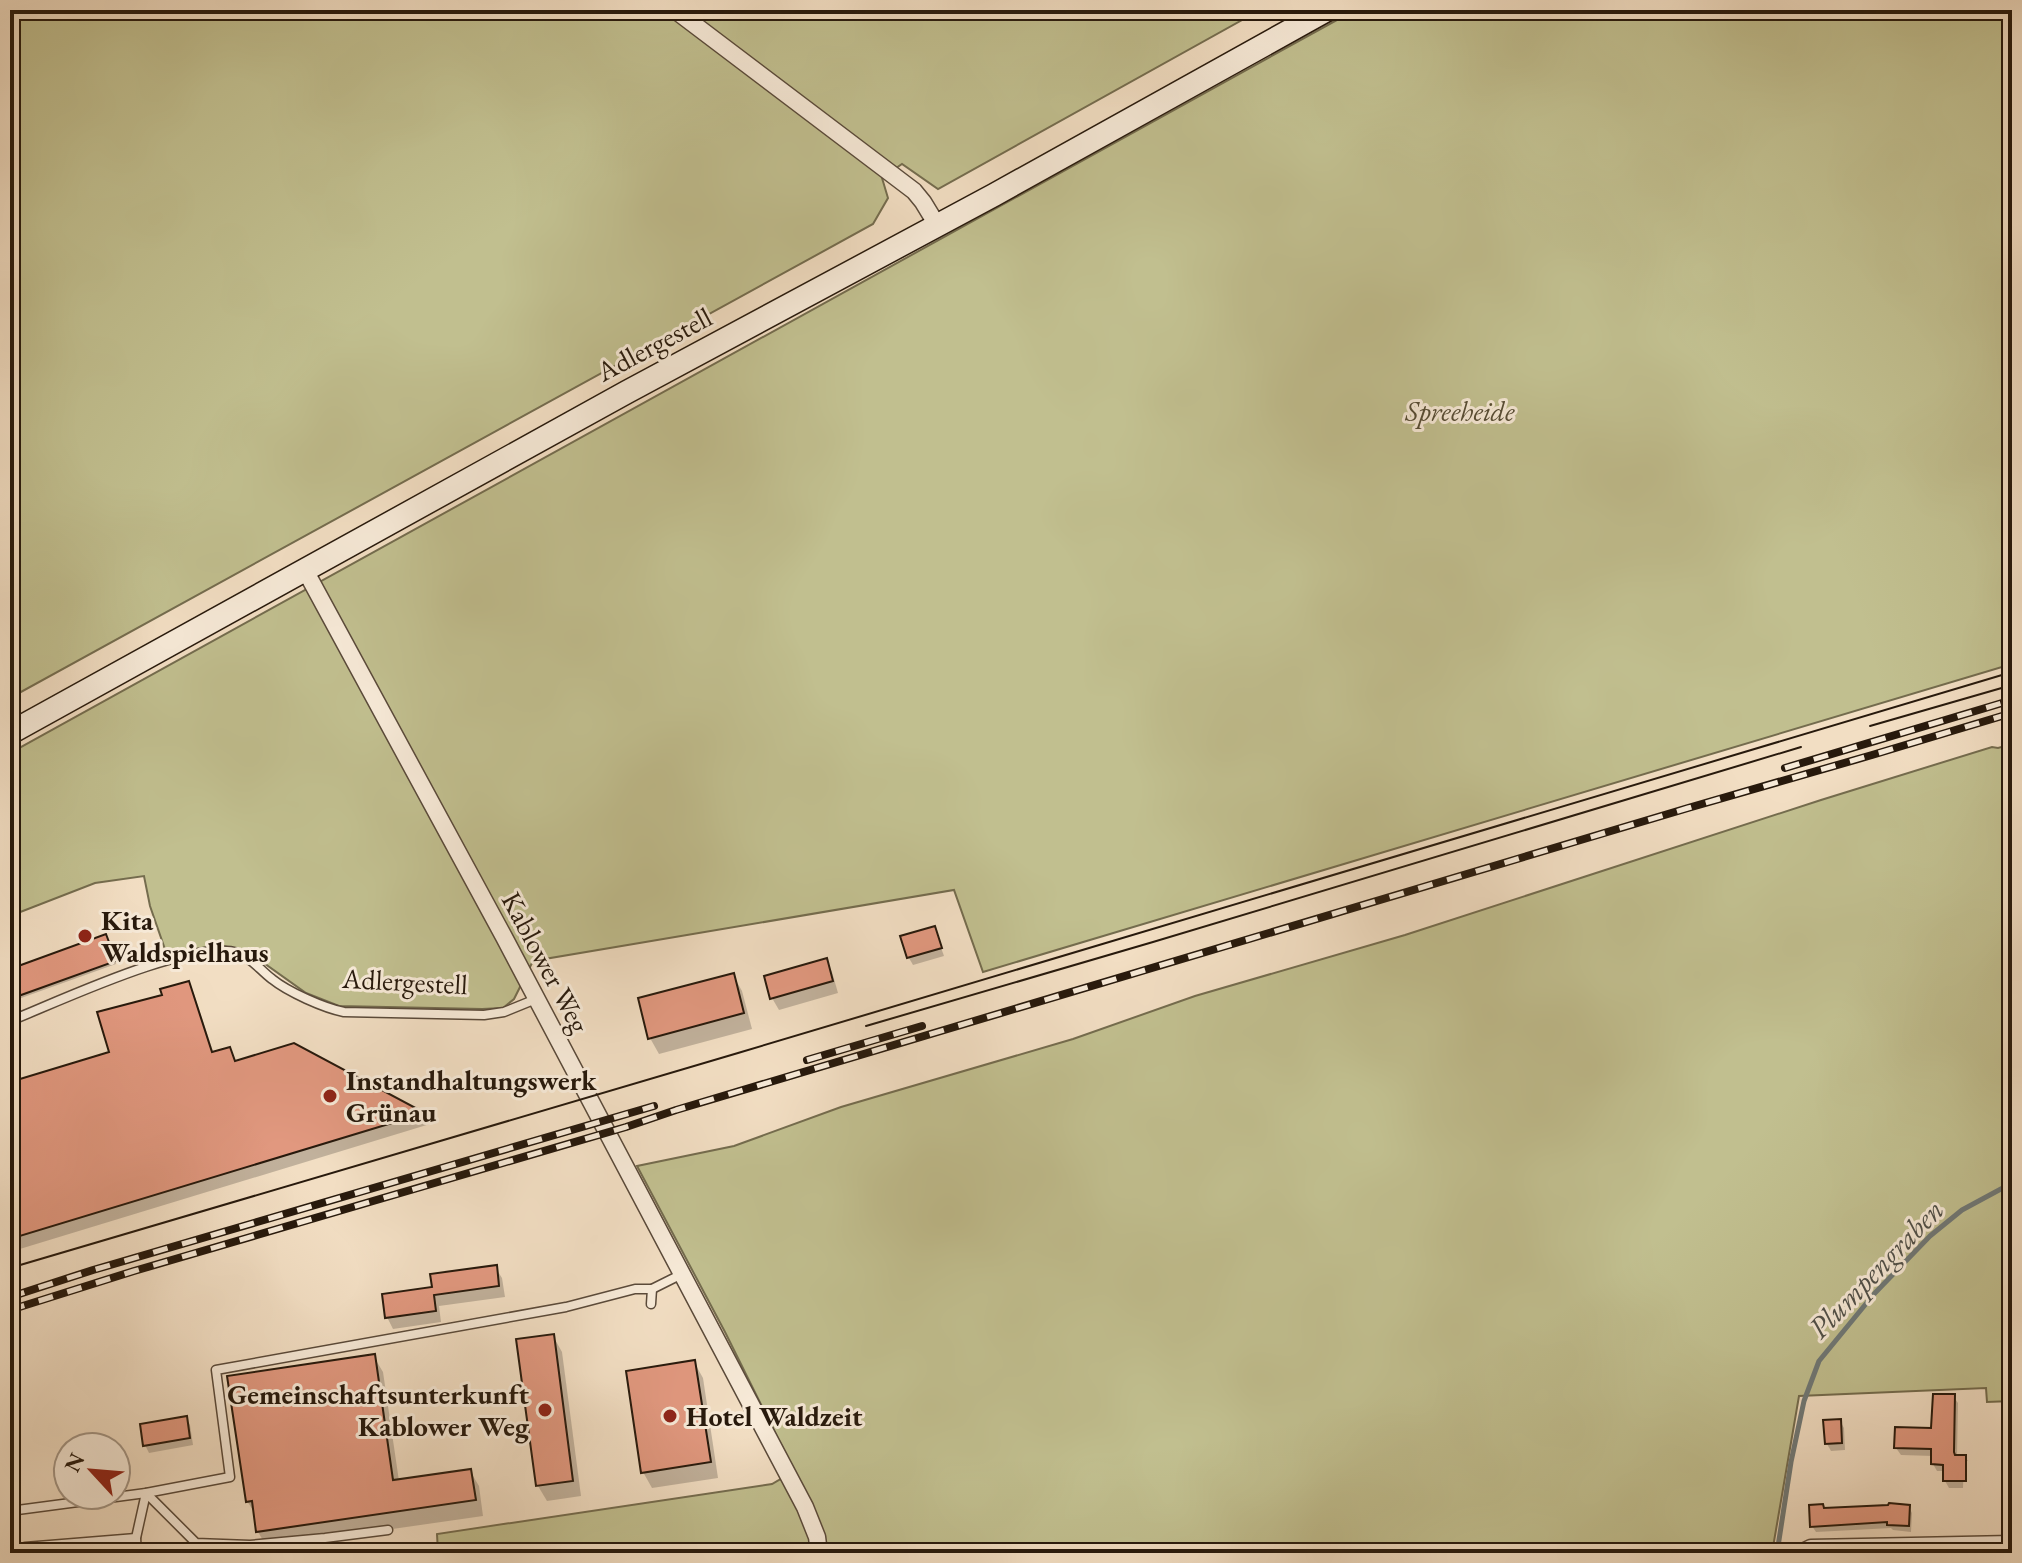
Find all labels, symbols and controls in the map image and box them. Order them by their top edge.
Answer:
street label: Adlergestell [589,298,718,390]
park label: Spreeheide [1404,393,1515,429]
street label: Kablower Weg [494,885,599,1039]
place label: Kita Waldspielhaus [101,902,269,970]
marker: Kita Waldspielhaus [76,927,94,945]
street label: Adlergestell [340,960,469,1002]
place label: Instandhaltungswerk Grünau [346,1062,597,1130]
marker: Instandhaltungswerk Grünau [321,1087,339,1105]
water label: Plumpengraben [1799,1191,1952,1347]
place label: Gemeinschaftsunterkunft Kablower Weg [227,1376,530,1444]
place label: Hotel Waldzeit [686,1398,863,1434]
marker: Gemeinschaftsunterkunft Kablower Weg [536,1401,554,1419]
marker: Hotel Waldzeit [661,1407,679,1425]
north arrow [52,1431,132,1511]
text: N [58,1448,91,1477]

